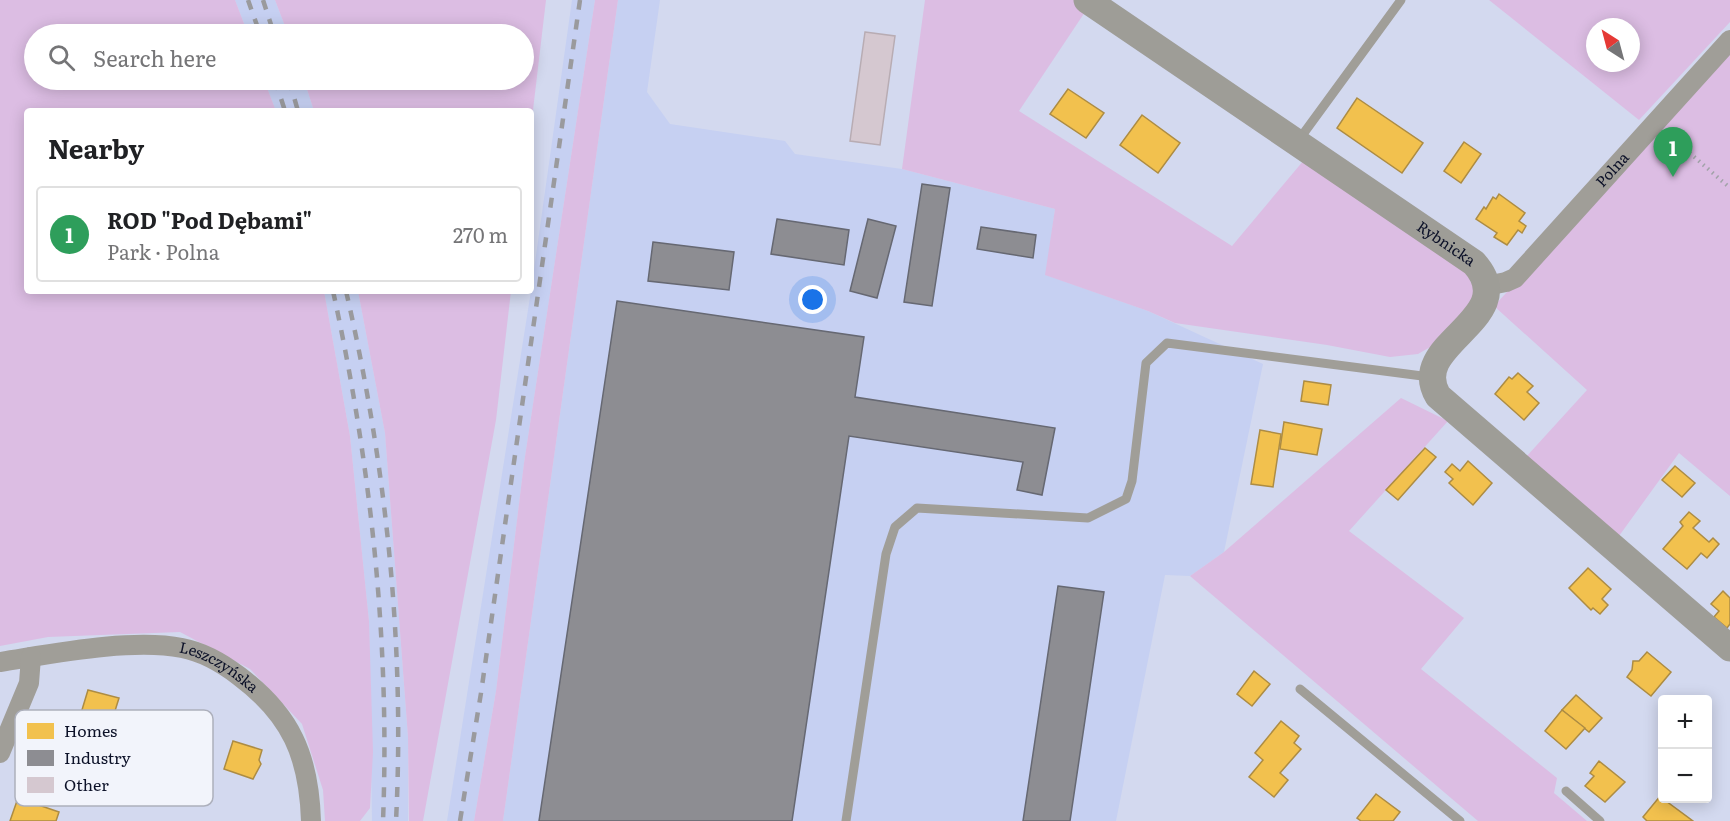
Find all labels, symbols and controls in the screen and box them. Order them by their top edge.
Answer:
north arrow [1586,18,1640,72]
search box [24,24,534,90]
icon: search [45,41,78,74]
text: Search here [93,41,216,74]
text: Nearby [48,128,144,167]
pin: 1 [1654,128,1692,177]
street label: Polna [1589,145,1634,192]
text: ROD "Pod Dębami" [107,203,312,236]
street label: Rybnicka [1413,214,1482,271]
text: 1 [65,219,74,249]
text: 270 m [453,219,508,249]
text: Park · Polna [107,236,220,266]
your location [798,285,827,314]
street label: Leszczyńska [177,635,265,698]
map controls [1658,695,1712,803]
button: + [1658,695,1712,749]
legend [15,710,213,806]
text: Homes [64,718,117,742]
text: Industry [64,745,132,769]
button: − [1658,749,1712,803]
text: Other [64,772,109,796]

